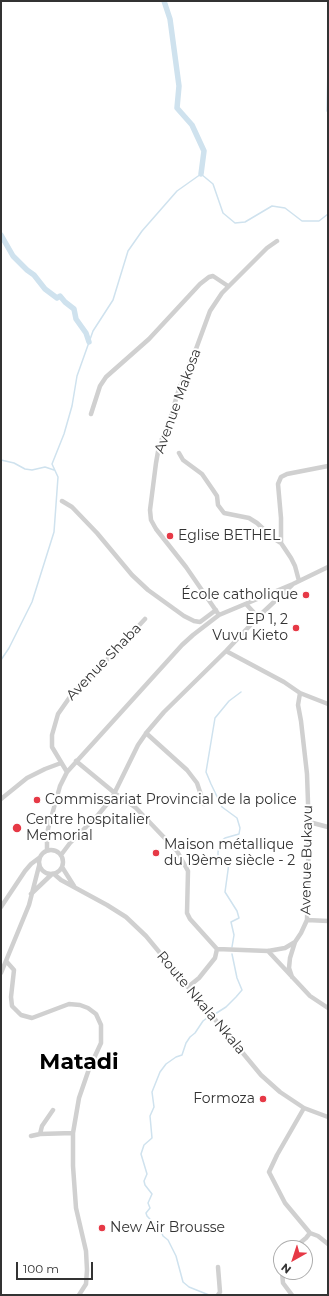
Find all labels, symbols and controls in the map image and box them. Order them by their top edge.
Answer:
street label: Avenue Makosa [151,346,205,456]
place label: Eglise BETHEL [178,528,280,544]
marker: Eglise BETHEL [165,531,175,541]
place label: École catholique [181,587,298,603]
marker: École catholique [301,590,311,600]
place label: EP 1, 2 Vuvu Kieto [212,612,288,644]
street label: Avenue Shaba [63,620,145,704]
marker: EP 1, 2 Vuvu Kieto [291,623,301,633]
place label: Commissariat Provincial de la police [45,792,297,808]
marker: Commissariat Provincial de la police [32,795,42,805]
street label: Avenue Bukavu [298,805,316,915]
place label: Centre hospitalier Memorial [26,812,150,844]
marker: Centre hospitalier Memorial [11,822,23,834]
place label: Maison métallique du 19ème siècle - 2 [164,837,295,870]
marker: Maison métallique du 19ème siècle - 2 [151,848,161,858]
street label: Route Nkala Nkala [153,948,249,1058]
district label: Matadi [39,1050,119,1076]
place label: Formoza [193,1091,255,1107]
marker: Formoza [258,1094,268,1104]
place label: New Air Brousse [110,1220,225,1236]
marker: New Air Brousse [97,1223,107,1233]
north arrow [273,1240,313,1280]
scale bar [18,1254,95,1280]
text: N [278,1260,294,1277]
text: 100 m [23,1261,59,1276]

